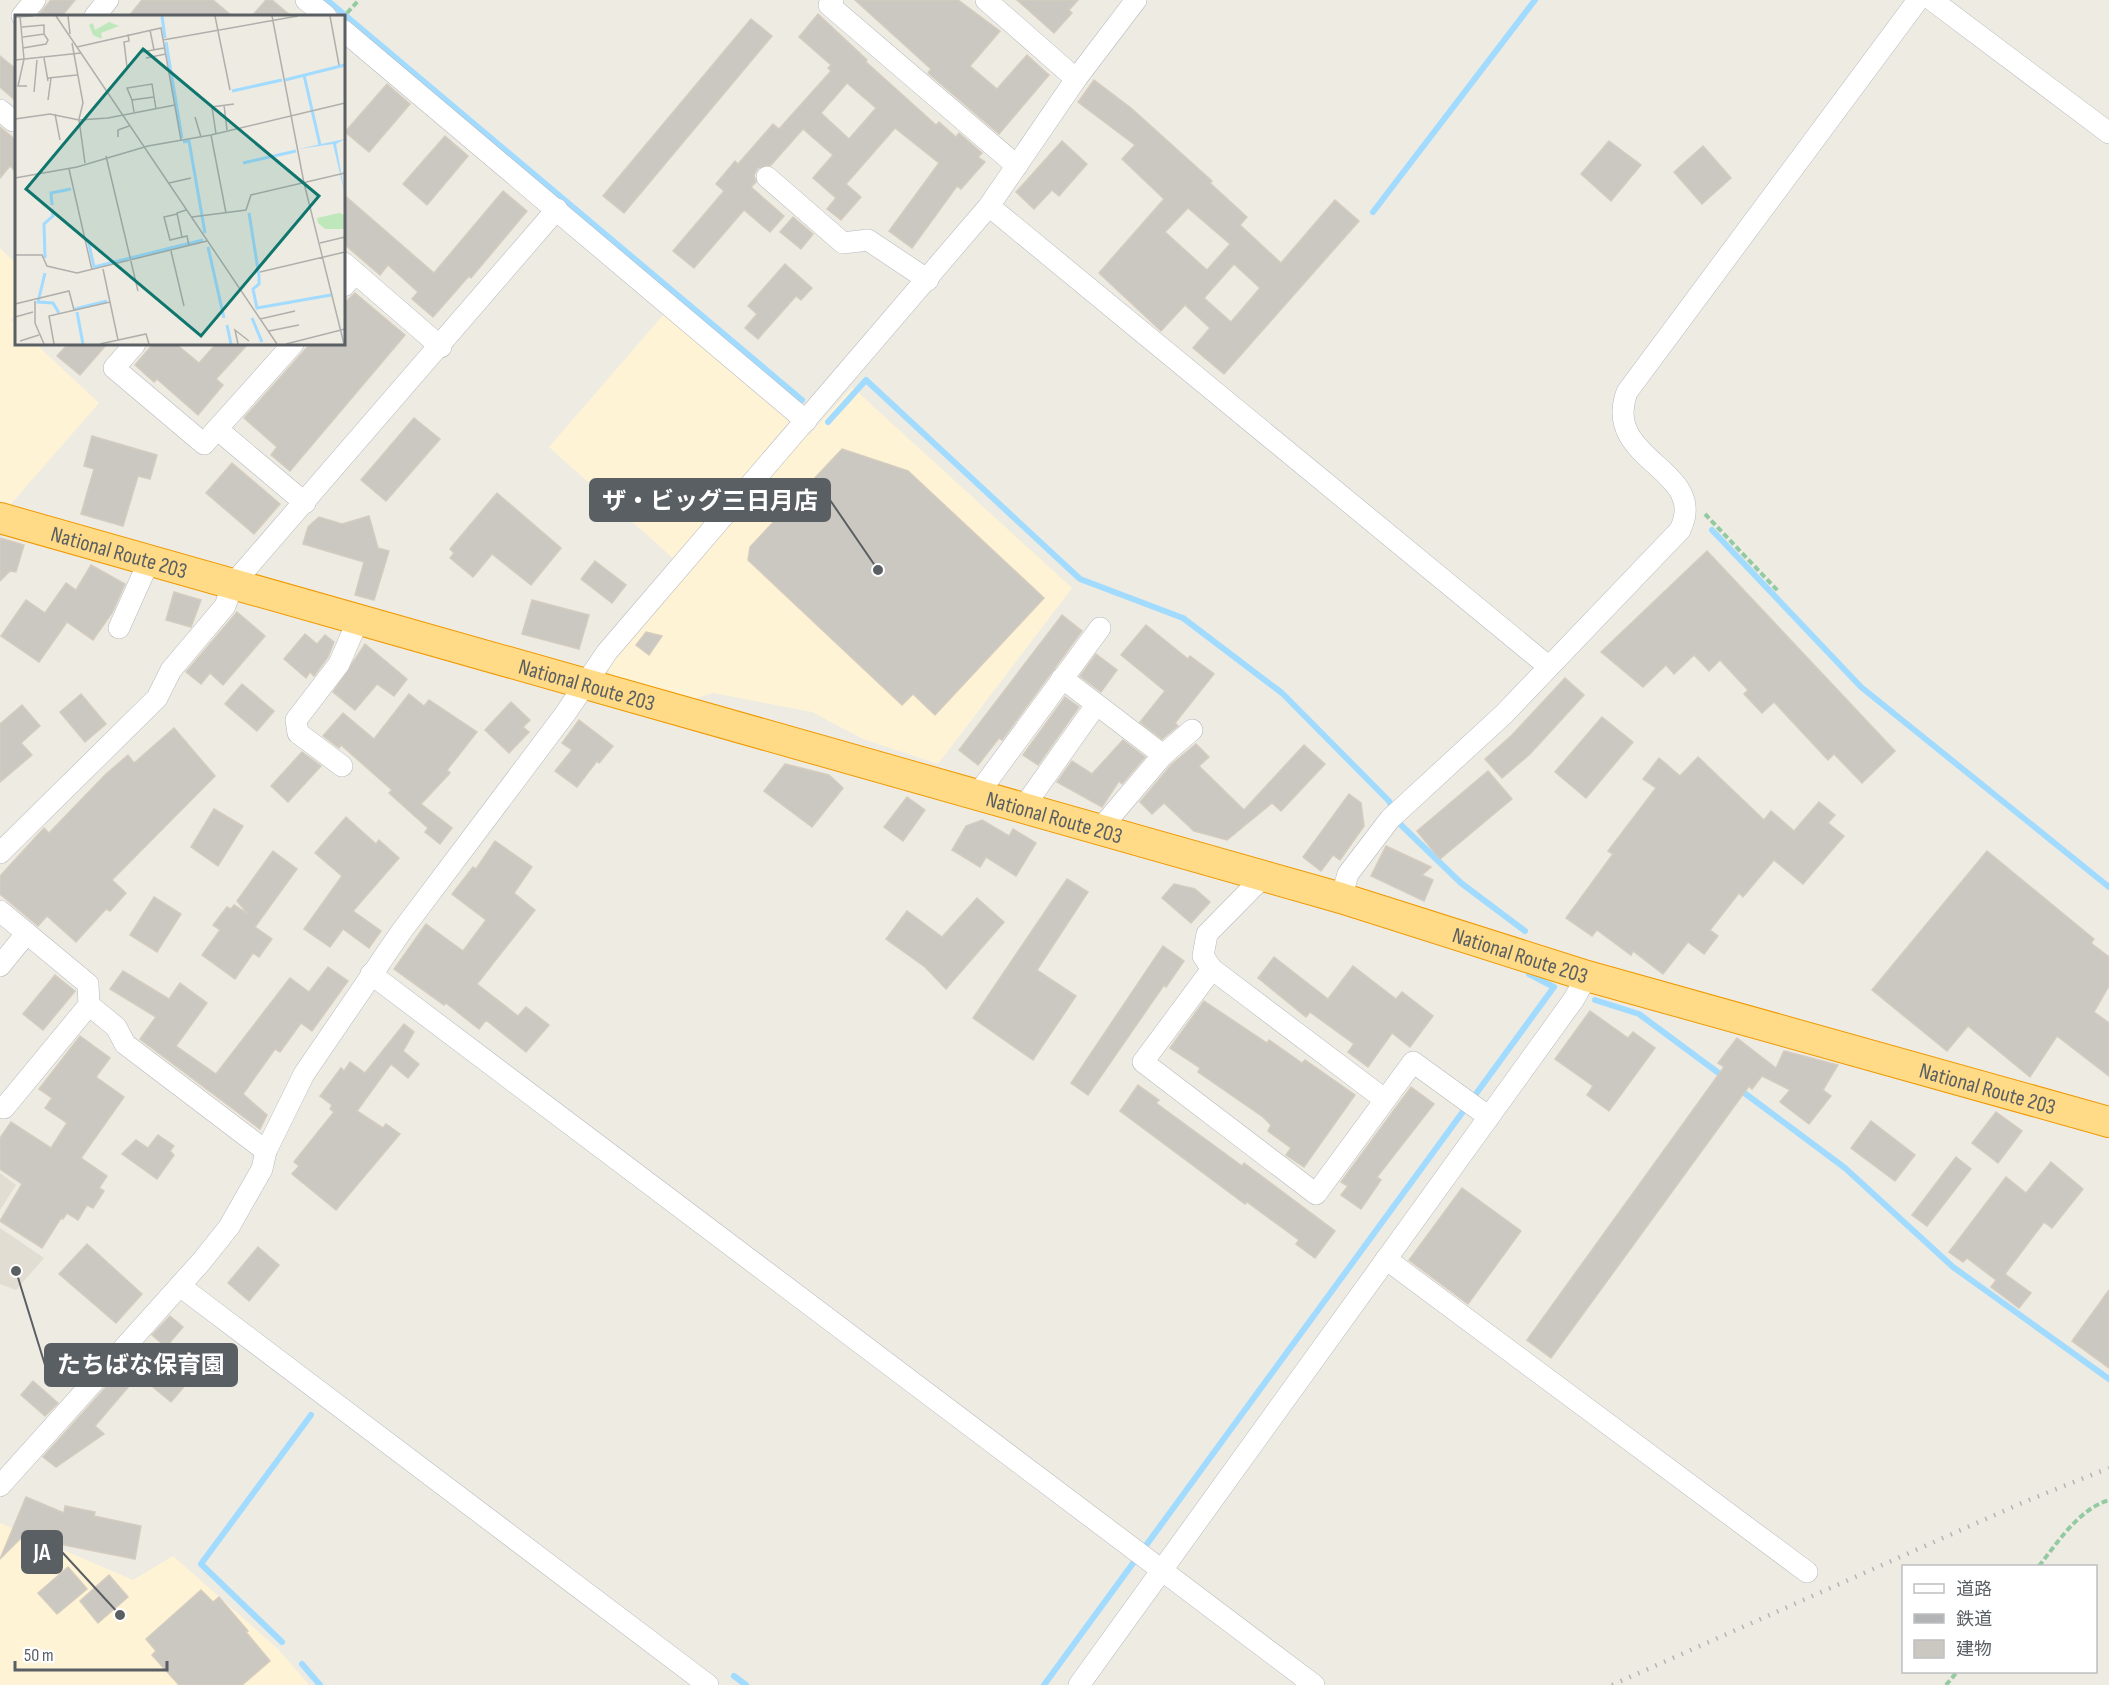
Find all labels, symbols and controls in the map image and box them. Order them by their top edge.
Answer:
inset map [15,15,345,345]
callout: ザ・ビッグ三日月店 [590,479,830,521]
text: ザ・ビッグ三日月店 [602,487,818,516]
street label: National Route 203 [48,521,190,585]
street label: National Route 203 [515,654,658,718]
street label: National Route 203 [983,786,1125,850]
street label: National Route 203 [1449,922,1591,990]
street label: National Route 203 [1916,1058,2059,1121]
callout: たちばな保育園 [45,1344,237,1386]
text: たちばな保育園 [57,1351,225,1380]
callout: JA [22,1531,62,1573]
text: JA [33,1538,51,1567]
legend [1902,1565,2097,1673]
text: 道路 [1956,1579,1992,1600]
text: 鉄道 [1956,1609,1992,1630]
scale bar [15,1634,166,1672]
text: 建物 [1956,1639,1992,1660]
text: 50 m [24,1645,54,1666]

